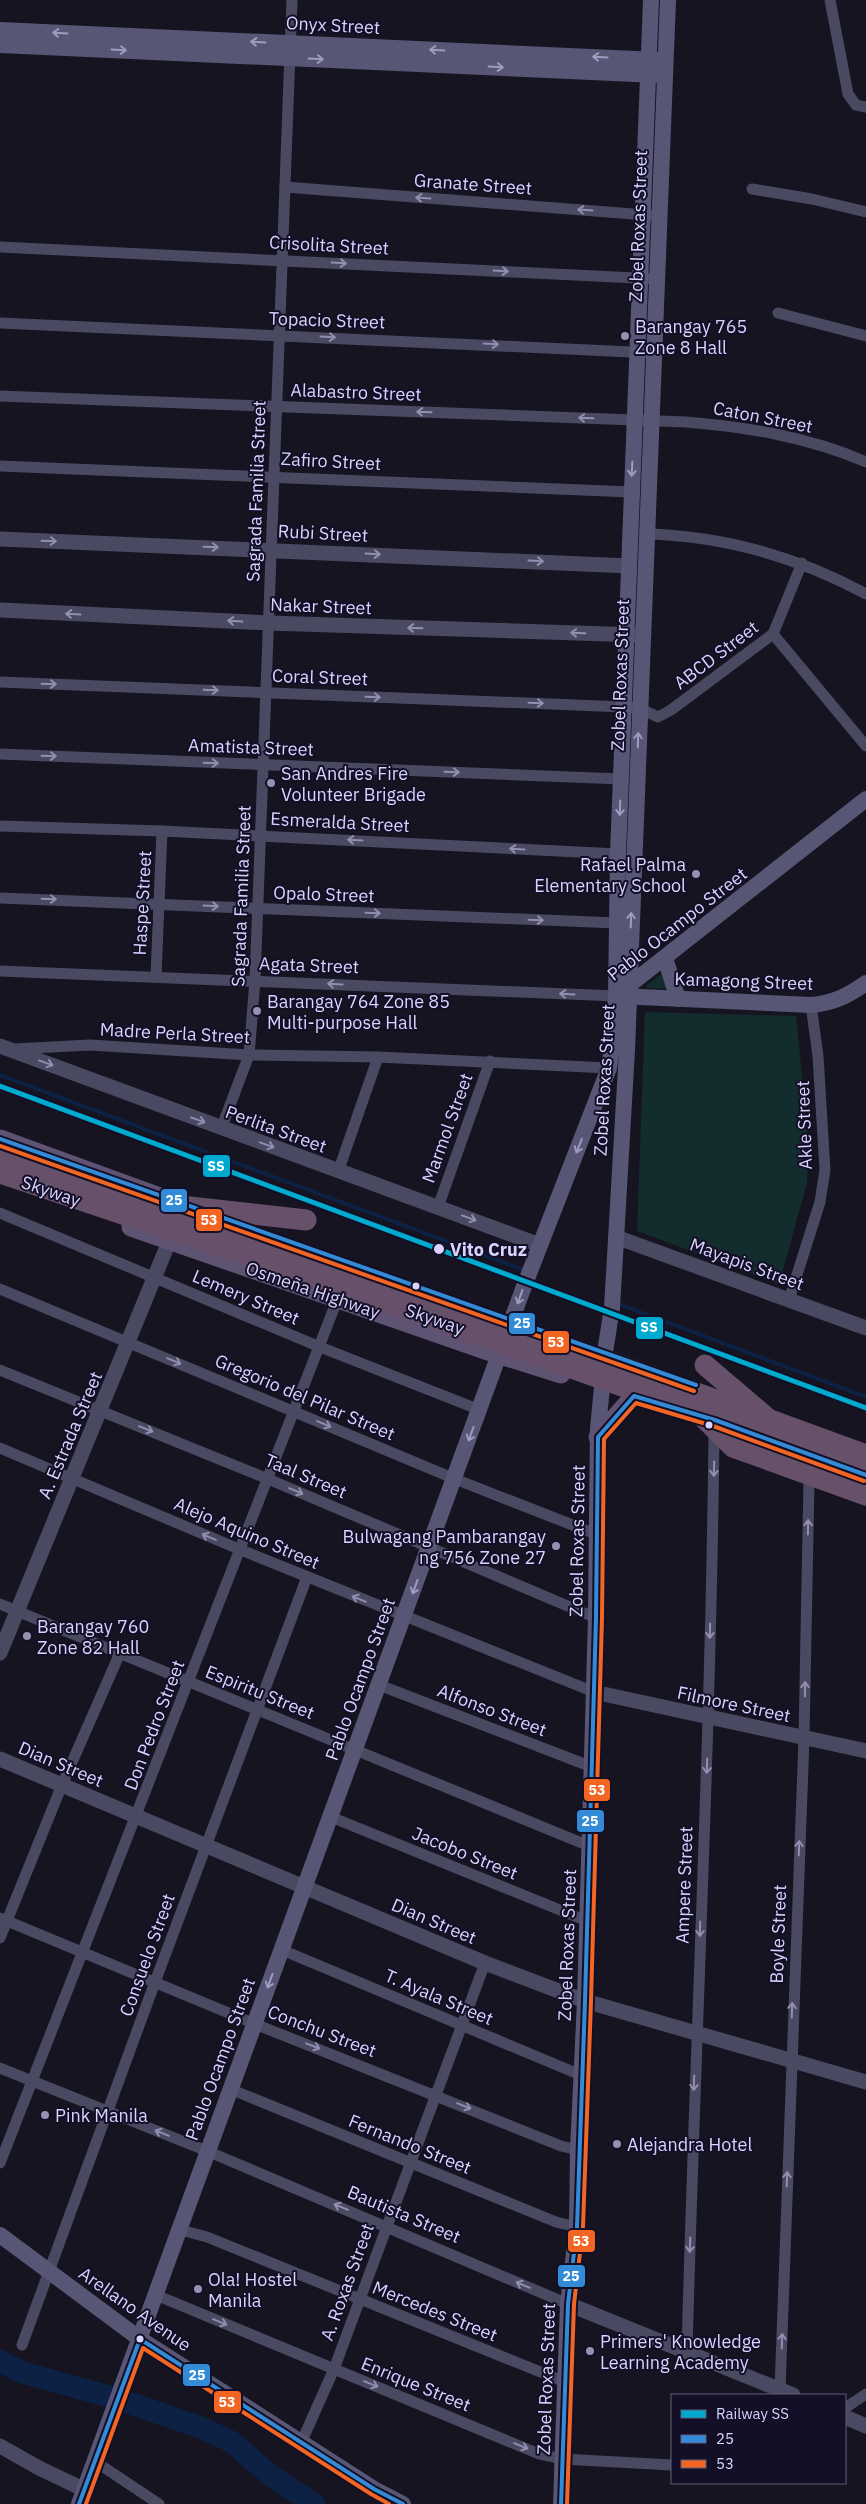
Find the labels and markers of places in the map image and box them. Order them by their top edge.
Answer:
place label: Barangay 765 Zone 8 Hall [635,315,747,359]
marker: Barangay 765 Zone 8 Hall [619,330,631,342]
place label: San Andres Fire Volunteer Brigade [281,762,426,806]
marker: San Andres Fire Volunteer Brigade [265,777,277,789]
place label: Rafael Palma Elementary School [534,853,686,897]
marker: Rafael Palma Elementary School [690,868,702,880]
place label: Barangay 764 Zone 85 Multi-purpose Hall [267,990,450,1034]
marker: Barangay 764 Zone 85 Multi-purpose Hall [251,1005,263,1017]
place label: Vito Cruz [450,1238,527,1261]
marker: Vito Cruz [432,1242,446,1256]
unlabelled marker [411,1281,421,1291]
unlabelled marker [704,1420,714,1430]
place label: Bulwagang Pambarangay ng 756 Zone 27 [342,1525,546,1569]
marker: Bulwagang Pambarangay ng 756 Zone 27 [550,1540,562,1552]
place label: Barangay 760 Zone 82 Hall [37,1615,149,1659]
marker: Barangay 760 Zone 82 Hall [21,1630,33,1642]
place label: Pink Manila [55,2104,148,2127]
marker: Pink Manila [39,2109,51,2121]
place label: Alejandra Hotel [627,2133,752,2156]
marker: Alejandra Hotel [611,2138,623,2150]
place label: Ola! Hostel Manila [208,2268,297,2312]
marker: Ola! Hostel Manila [192,2283,204,2295]
place label: Primers' Knowledge Learning Academy [600,2330,761,2374]
unlabelled marker [135,2334,145,2344]
marker: Primers' Knowledge Learning Academy [584,2345,596,2357]

